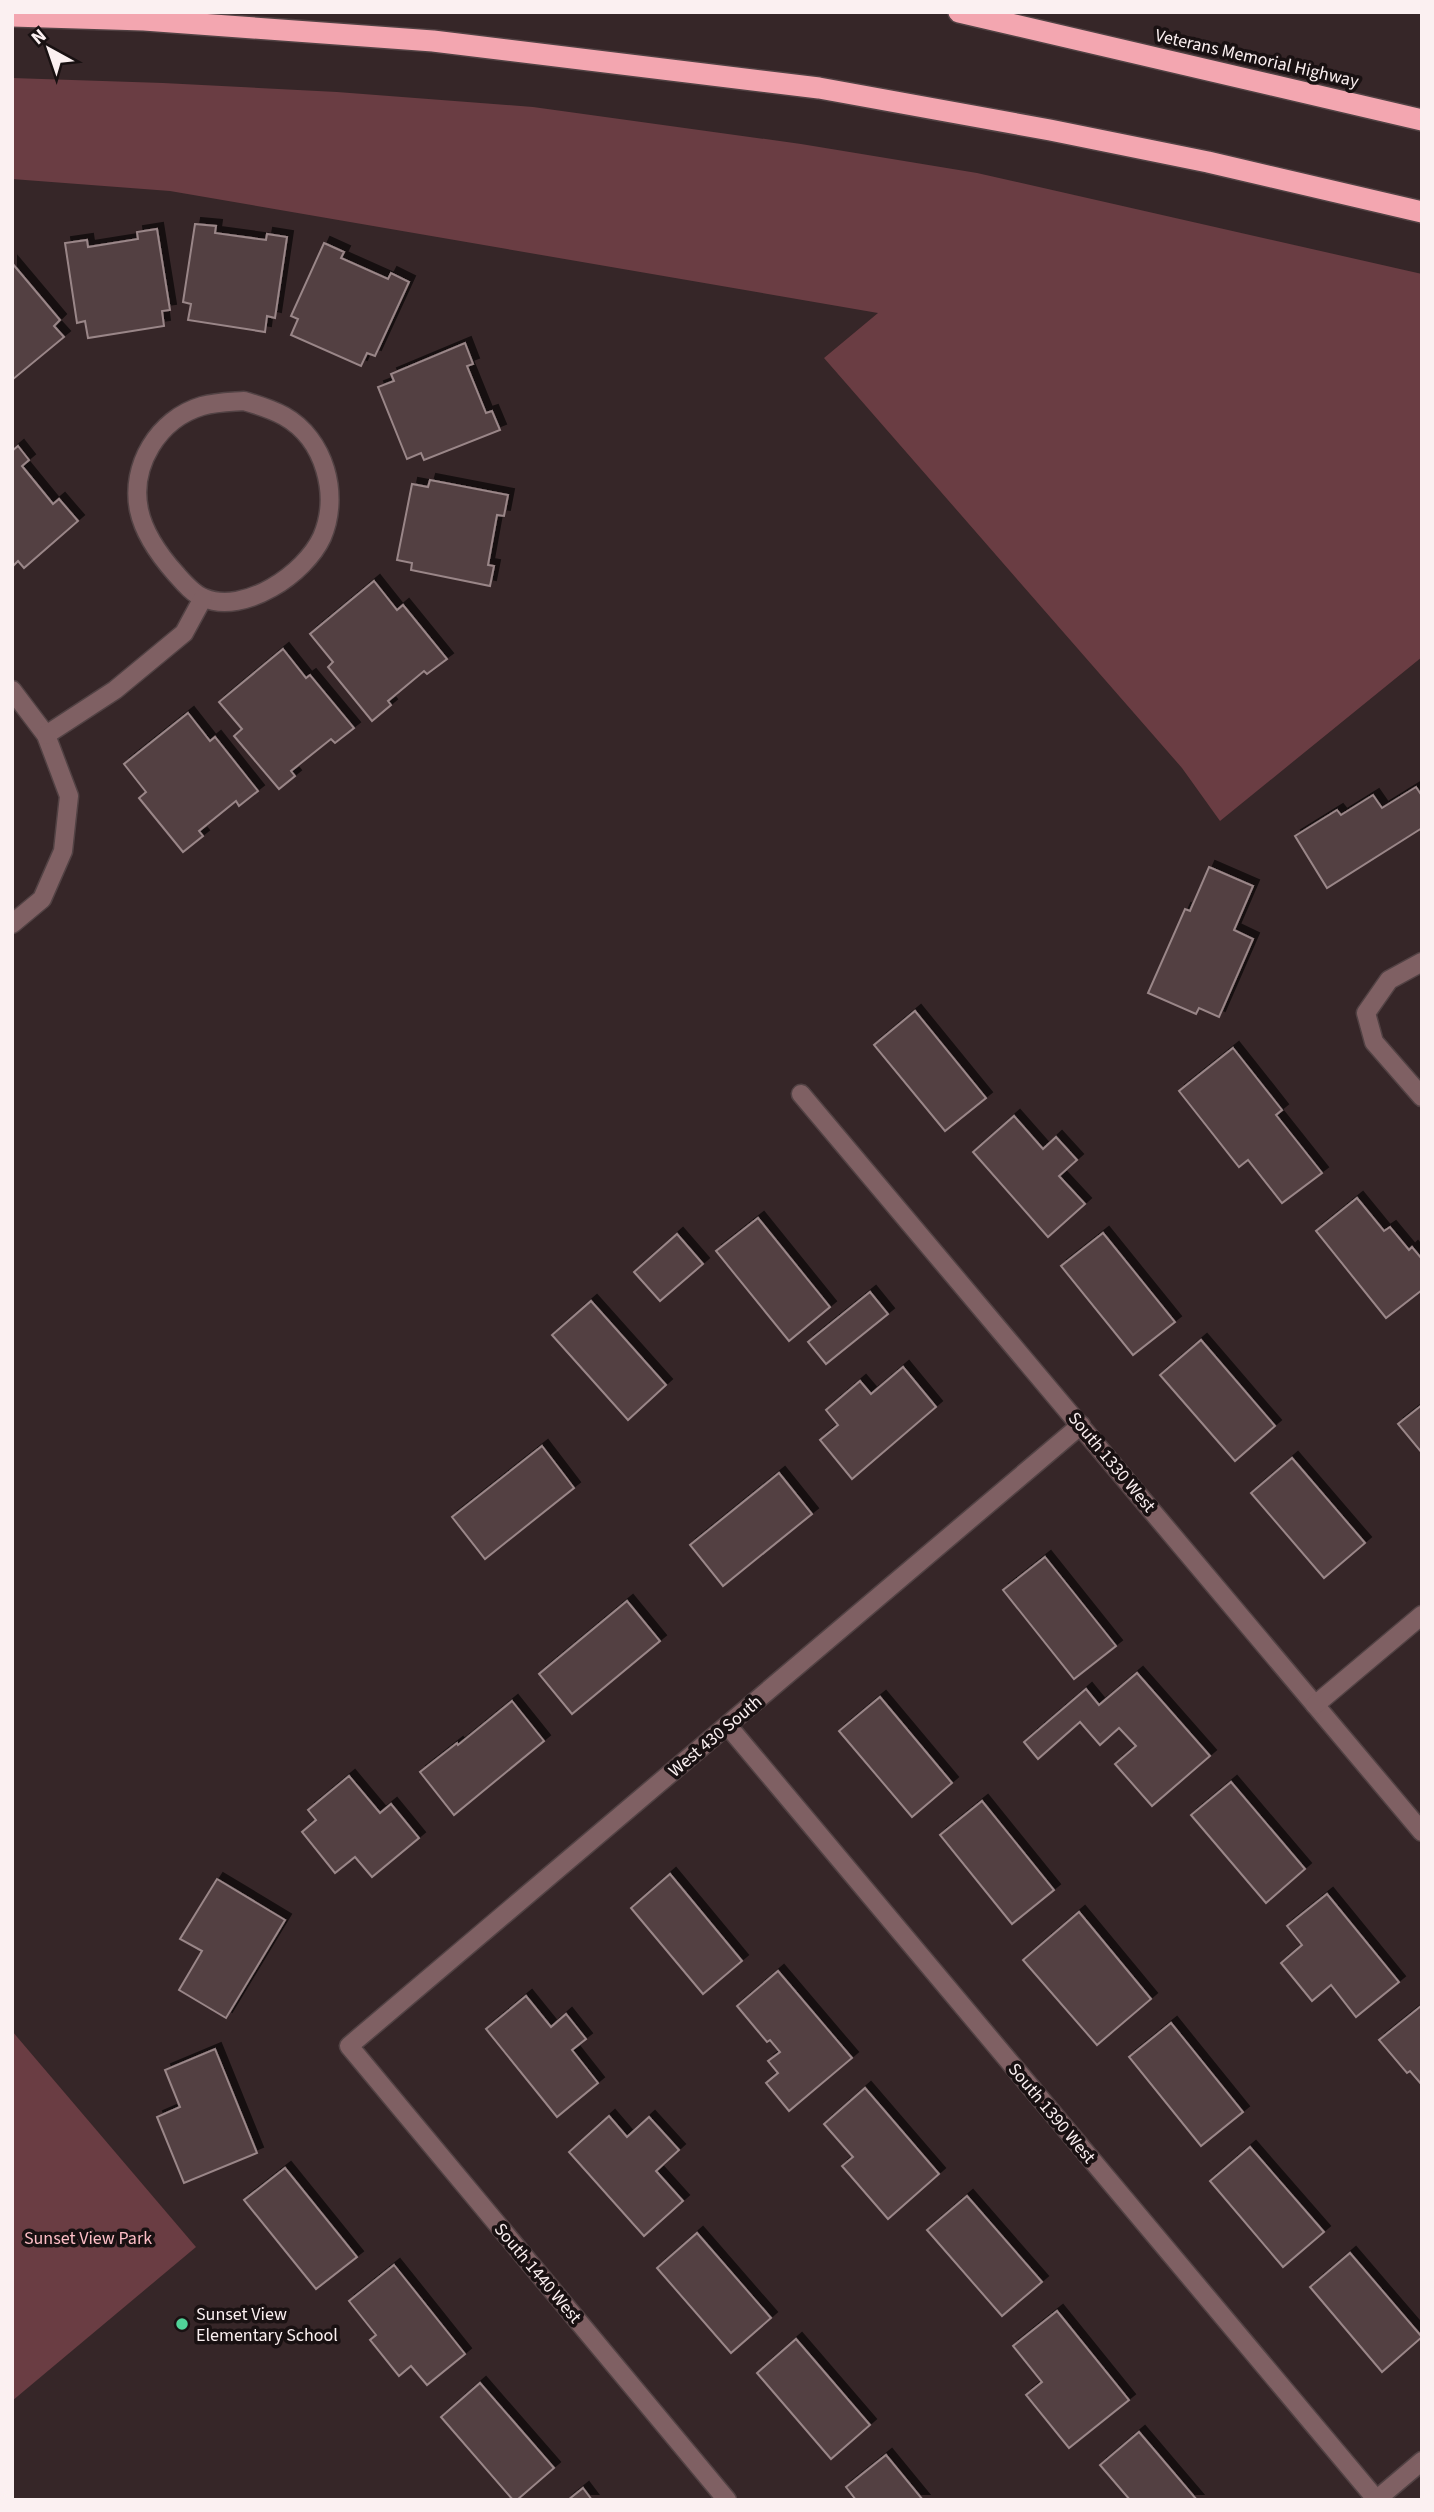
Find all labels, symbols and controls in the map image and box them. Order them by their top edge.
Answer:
north arrow [14,14,84,84]
text: N [26,23,53,52]
street label: Veterans Memorial Highway [1153,23,1362,94]
street label: South 1330 West [1062,1407,1161,1518]
street label: West 430 South [663,1690,768,1783]
street label: South 1390 West [1002,2058,1101,2169]
street label: South 1440 West [488,2218,587,2329]
park label: Sunset View Park [24,2226,152,2251]
place label: Sunset View Elementary School [196,2302,338,2348]
marker: Sunset View Elementary School [174,2316,190,2332]

